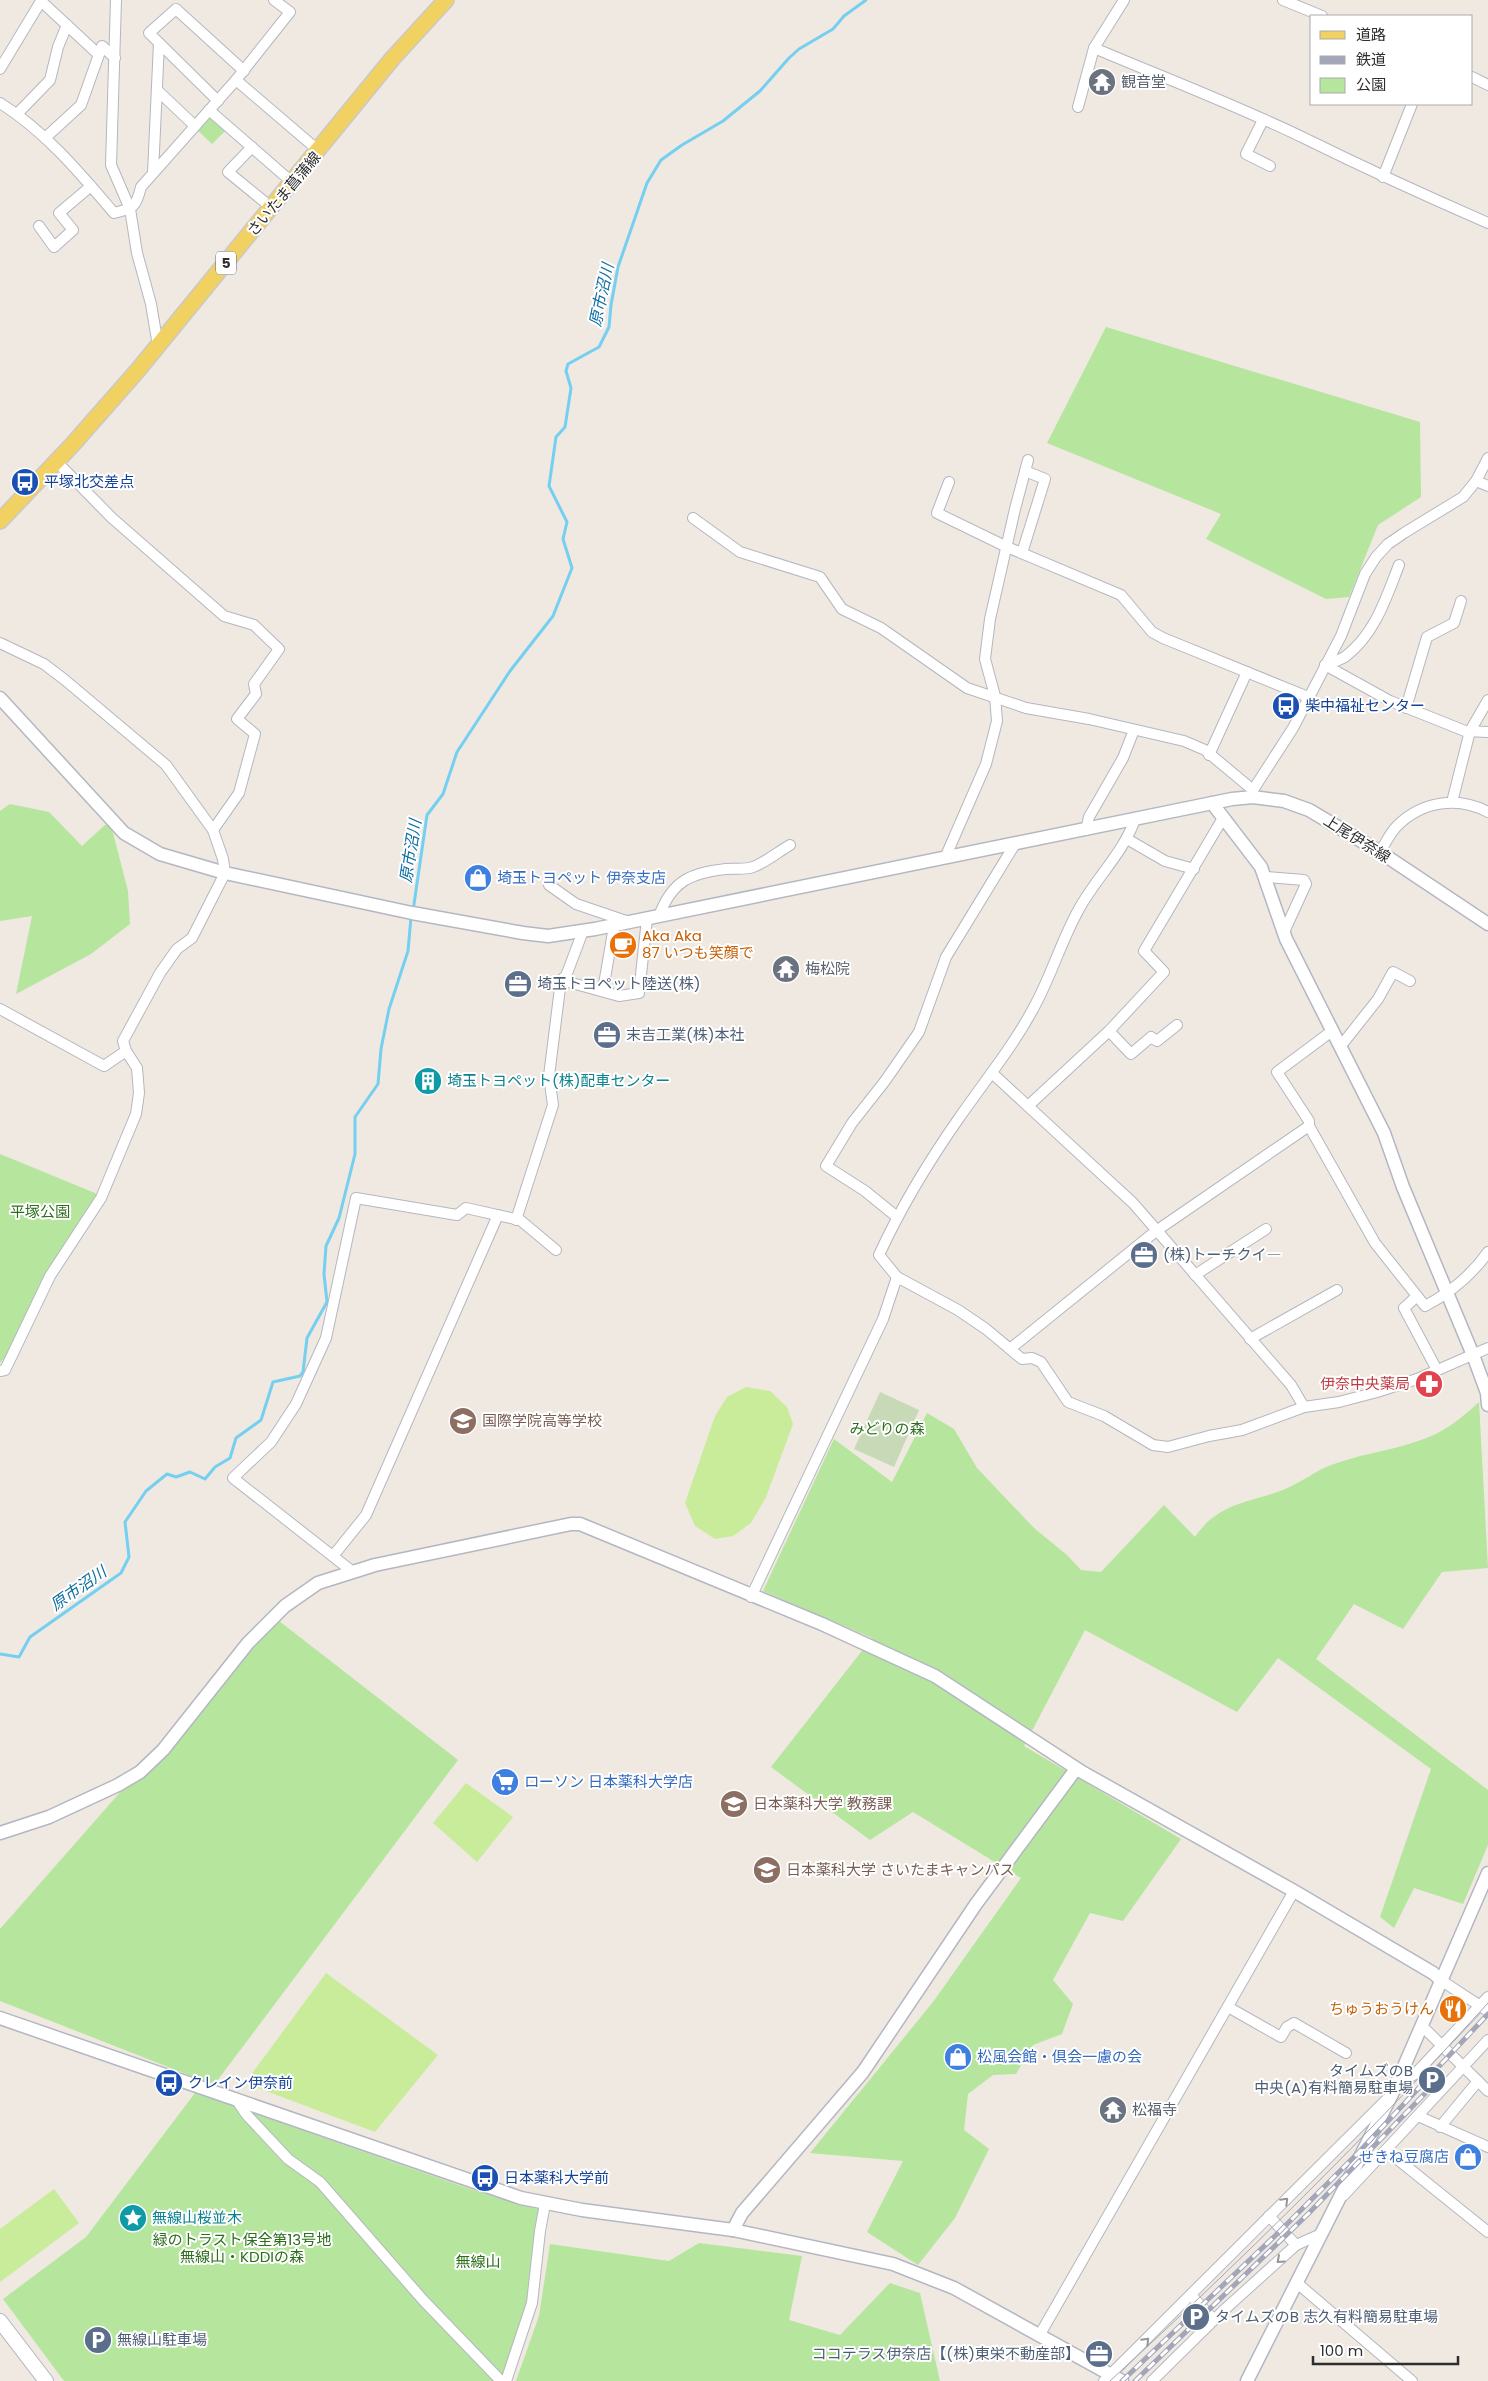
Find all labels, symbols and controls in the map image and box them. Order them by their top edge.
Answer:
legend [1310,15,1473,105]
text: 道路 [1356,24,1386,45]
text: 鉄道 [1356,49,1386,70]
temple icon: 観音堂 [1087,67,1117,97]
place label: 観音堂 [1121,71,1166,92]
text: 公園 [1356,74,1386,95]
street label: さいたま菖蒲線 [242,147,325,240]
road number: 5 [216,252,236,274]
water label: 原市沼川 [584,259,620,329]
bus stop icon: 平塚北交差点 [10,467,40,497]
place label: 平塚北交差点 [44,471,134,492]
bus stop icon: 柴中福祉センター [1271,691,1301,721]
place label: 柴中福祉センター [1305,695,1425,716]
street label: 上尾伊奈線 [1320,810,1395,867]
water label: 原市沼川 [394,816,427,884]
shop icon: 埼玉トヨペット 伊奈支店 [463,863,493,893]
place label: 埼玉トヨペット 伊奈支店 [497,867,666,888]
place label: Aka Aka 87 いつも笑顔で [642,925,754,963]
cafe icon: Aka Aka 87 いつも笑顔で [608,930,638,960]
temple icon: 梅松院 [771,954,801,984]
place label: 梅松院 [805,958,850,979]
office icon: 埼玉トヨペット陸送(株) [503,969,533,999]
place label: 埼玉トヨペット陸送(株) [537,973,701,994]
office icon: 末吉工業(株)本社 [592,1020,622,1050]
place label: 末吉工業(株)本社 [626,1024,745,1045]
building icon: 埼玉トヨペット(株)配車センター [413,1066,443,1096]
place label: 埼玉トヨペット(株)配車センター [447,1070,671,1091]
park label: 平塚公園 [10,1201,70,1222]
office icon: (株)トーチクイ― [1129,1240,1159,1270]
place label: (株)トーチクイ― [1163,1244,1282,1265]
pharmacy icon: 伊奈中央薬局 [1414,1369,1444,1399]
place label: 伊奈中央薬局 [1320,1373,1410,1394]
school or university icon: 国際学院高等学校 [448,1406,478,1436]
place label: 国際学院高等学校 [482,1410,602,1431]
park label: みどりの森 [849,1418,925,1439]
water label: 原市沼川 [45,1559,113,1616]
supermarket icon: ローソン 日本薬科大学店 [490,1767,520,1797]
place label: ローソン 日本薬科大学店 [524,1771,693,1792]
school or university icon: 日本薬科大学 教務課 [719,1789,749,1819]
place label: 日本薬科大学 教務課 [753,1793,892,1814]
school or university icon: 日本薬科大学 さいたまキャンパス [752,1855,782,1885]
place label: 日本薬科大学 さいたまキャンパス [786,1859,1015,1880]
restaurant icon: ちゅうおうけん [1438,1994,1468,2024]
place label: ちゅうおうけん [1329,1998,1434,2019]
shop icon: 松風会館・倶会一慮の会 [943,2042,973,2072]
place label: 松風会館・倶会一慮の会 [977,2046,1142,2067]
place label: タイムズのB 中央(A)有料簡易駐車場 [1254,2060,1413,2098]
parking icon: タイムズのB 中央(A)有料簡易駐車場 [1417,2065,1447,2095]
bus stop icon: クレイン伊奈前 [154,2068,184,2098]
place label: クレイン伊奈前 [188,2072,293,2093]
temple icon: 松福寺 [1098,2095,1128,2125]
place label: 松福寺 [1132,2099,1177,2120]
shop icon: せきね豆腐店 [1453,2142,1483,2172]
place label: せきね豆腐店 [1359,2146,1449,2167]
bus stop icon: 日本薬科大学前 [470,2163,500,2193]
place label: 日本薬科大学前 [504,2167,609,2188]
one-way arrow [1279,2197,1288,2206]
place icon: 無線山桜並木 [118,2203,148,2233]
place label: 無線山桜並木 [152,2207,242,2228]
park label: 緑のトラスト保全第13号地 無線山・KDDIの森 [153,2229,331,2267]
park label: 無線山 [455,2251,501,2272]
one-way arrow [1276,2254,1285,2263]
parking icon: タイムズのB 志久有料簡易駐車場 [1181,2302,1211,2332]
place label: タイムズのB 志久有料簡易駐車場 [1215,2306,1438,2327]
parking icon: 無線山駐車場 [83,2325,113,2355]
place label: 無線山駐車場 [117,2329,207,2350]
scale bar [1313,2334,1458,2366]
one-way arrow [1140,2337,1149,2346]
office icon: ココテラス伊奈店【(株)東栄不動産部】 [1084,2339,1114,2369]
text: 100 m [1320,2340,1363,2361]
place label: ココテラス伊奈店【(株)東栄不動産部】 [812,2343,1080,2364]

